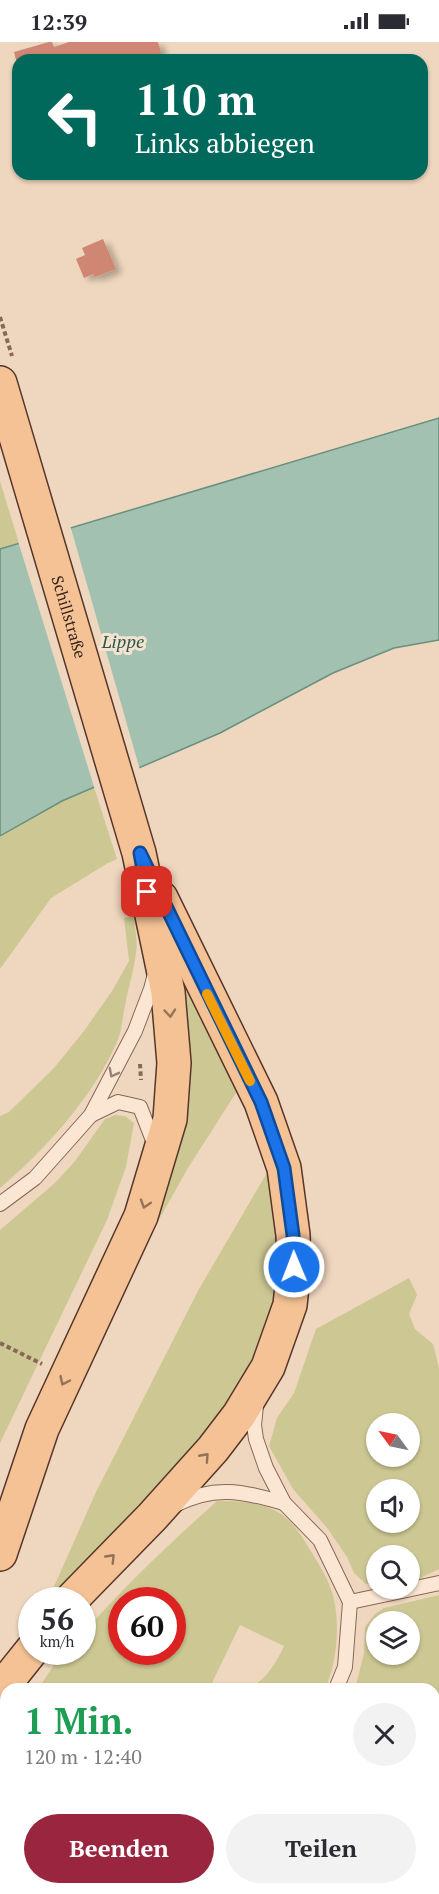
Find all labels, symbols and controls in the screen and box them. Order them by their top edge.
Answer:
text: 12:39 [30,7,87,36]
text: 110 m [135,71,256,127]
icon: left [36,78,114,156]
text: Links abbiegen [135,125,315,161]
street label: Schillstraße [47,573,92,661]
water label: Lippe [101,629,144,653]
pin [121,866,172,917]
icon: arrive [130,875,163,908]
one-way arrow [163,1009,176,1018]
one-way arrow [109,1067,120,1077]
one-way arrow [140,1198,152,1209]
position arrow [262,1235,326,1299]
one-way arrow [59,1375,71,1386]
north arrow [366,1413,420,1467]
map controls [366,1413,420,1665]
one-way arrow [198,1453,209,1464]
button: sound [366,1479,420,1533]
button: search [366,1545,420,1599]
one-way arrow [104,1555,115,1565]
speed limit sign: 60 [108,1587,186,1665]
text: 56 [40,1599,74,1639]
button: layers [366,1611,420,1665]
text: km/h [40,1631,74,1651]
text: 1 Min. [24,1697,133,1744]
button: close [353,1703,416,1766]
text: 120 m · 12:40 [24,1743,142,1770]
button: Beenden [24,1814,214,1883]
button: Teilen [226,1814,416,1883]

